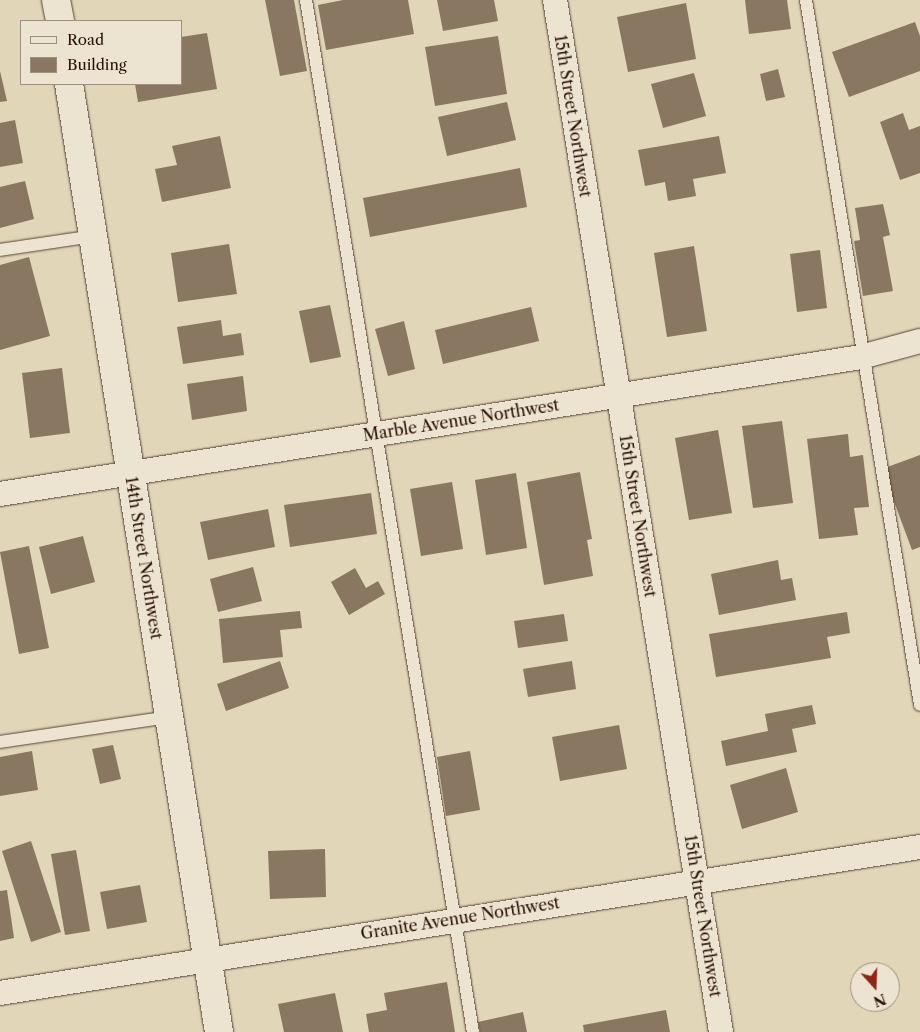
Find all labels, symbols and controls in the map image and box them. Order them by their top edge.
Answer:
legend [20,20,182,85]
text: Road [67,30,104,49]
street label: 15th Street Northwest [551,34,595,198]
text: Building [67,55,127,74]
street label: Marble Avenue Northwest [361,395,561,445]
street label: 15th Street Northwest [616,434,660,598]
street label: 14th Street Northwest [122,475,166,641]
street label: 15th Street Northwest [681,834,725,998]
street label: Granite Avenue Northwest [359,893,561,943]
north arrow [850,962,900,1012]
text: N [871,990,889,1011]

